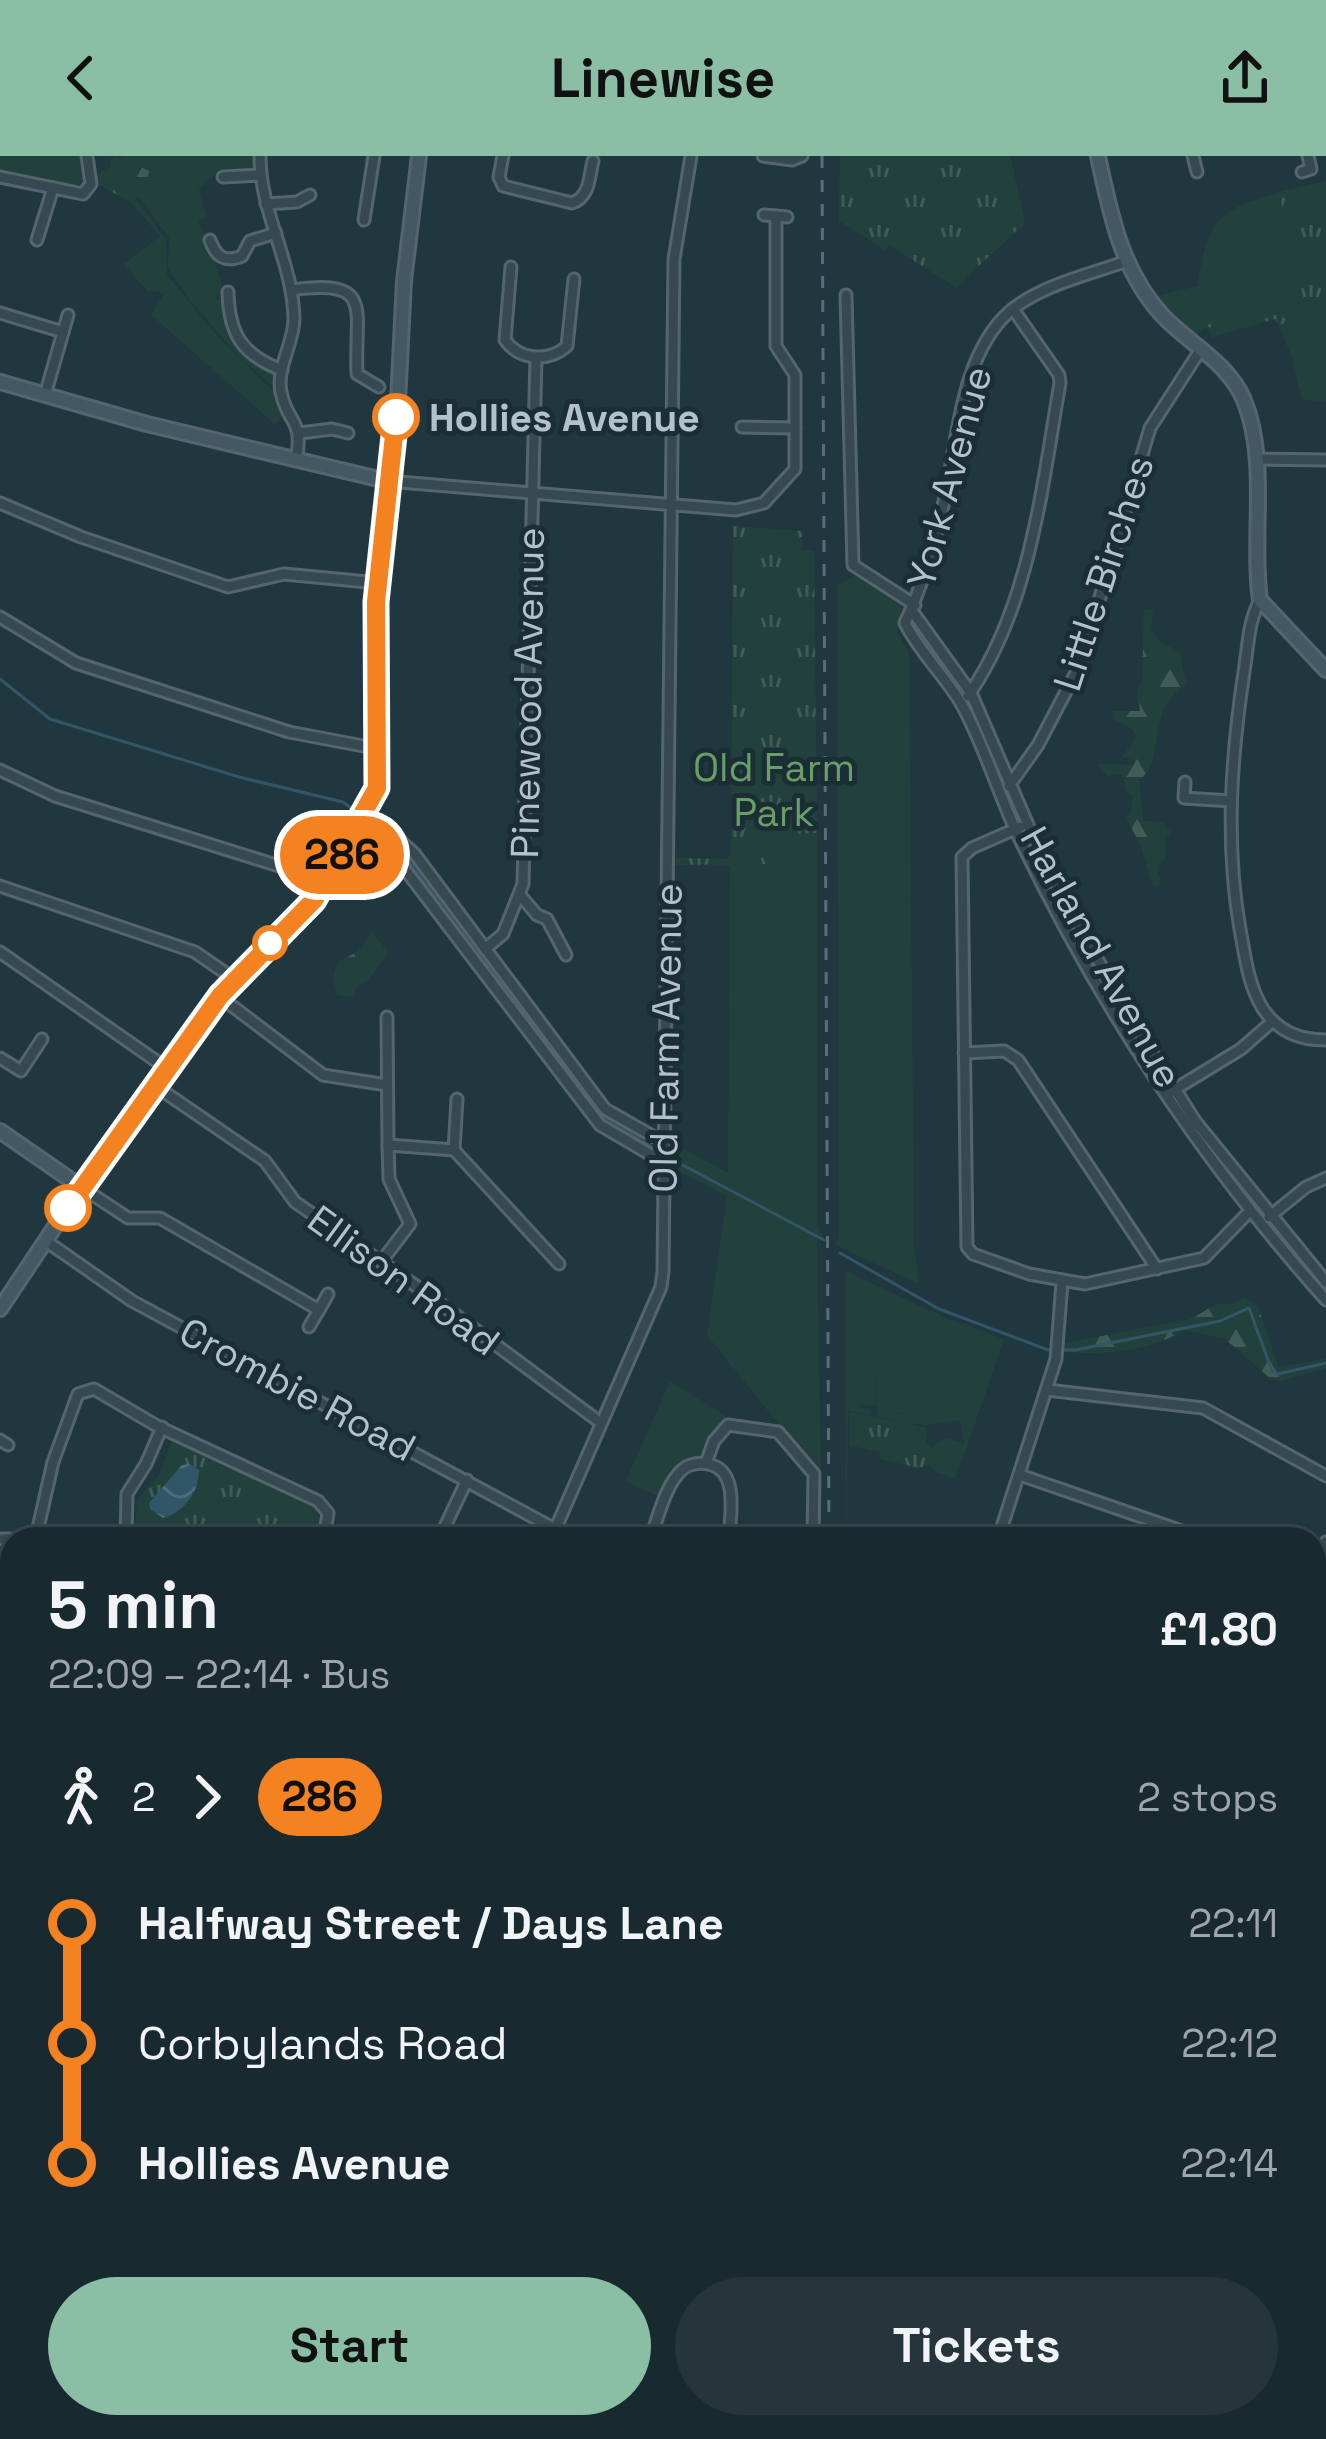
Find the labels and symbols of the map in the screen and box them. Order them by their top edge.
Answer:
street label: York Avenue [896,361,1003,593]
place label: Hollies Avenue [429,393,700,442]
marker: Hollies Avenue [374,395,418,439]
street label: Little Birches [1042,449,1165,697]
street label: Pinewood Avenue [500,527,555,859]
park label: Old Farm Park [693,743,855,837]
line badge: 286 [273,816,411,894]
street label: Harland Avenue [1010,818,1194,1096]
street label: Old Farm Avenue [638,883,693,1193]
unlabelled marker [254,927,286,959]
unlabelled marker [46,1186,90,1230]
street label: Ellison Road [298,1194,509,1366]
street label: Crombie Road [171,1307,424,1472]

